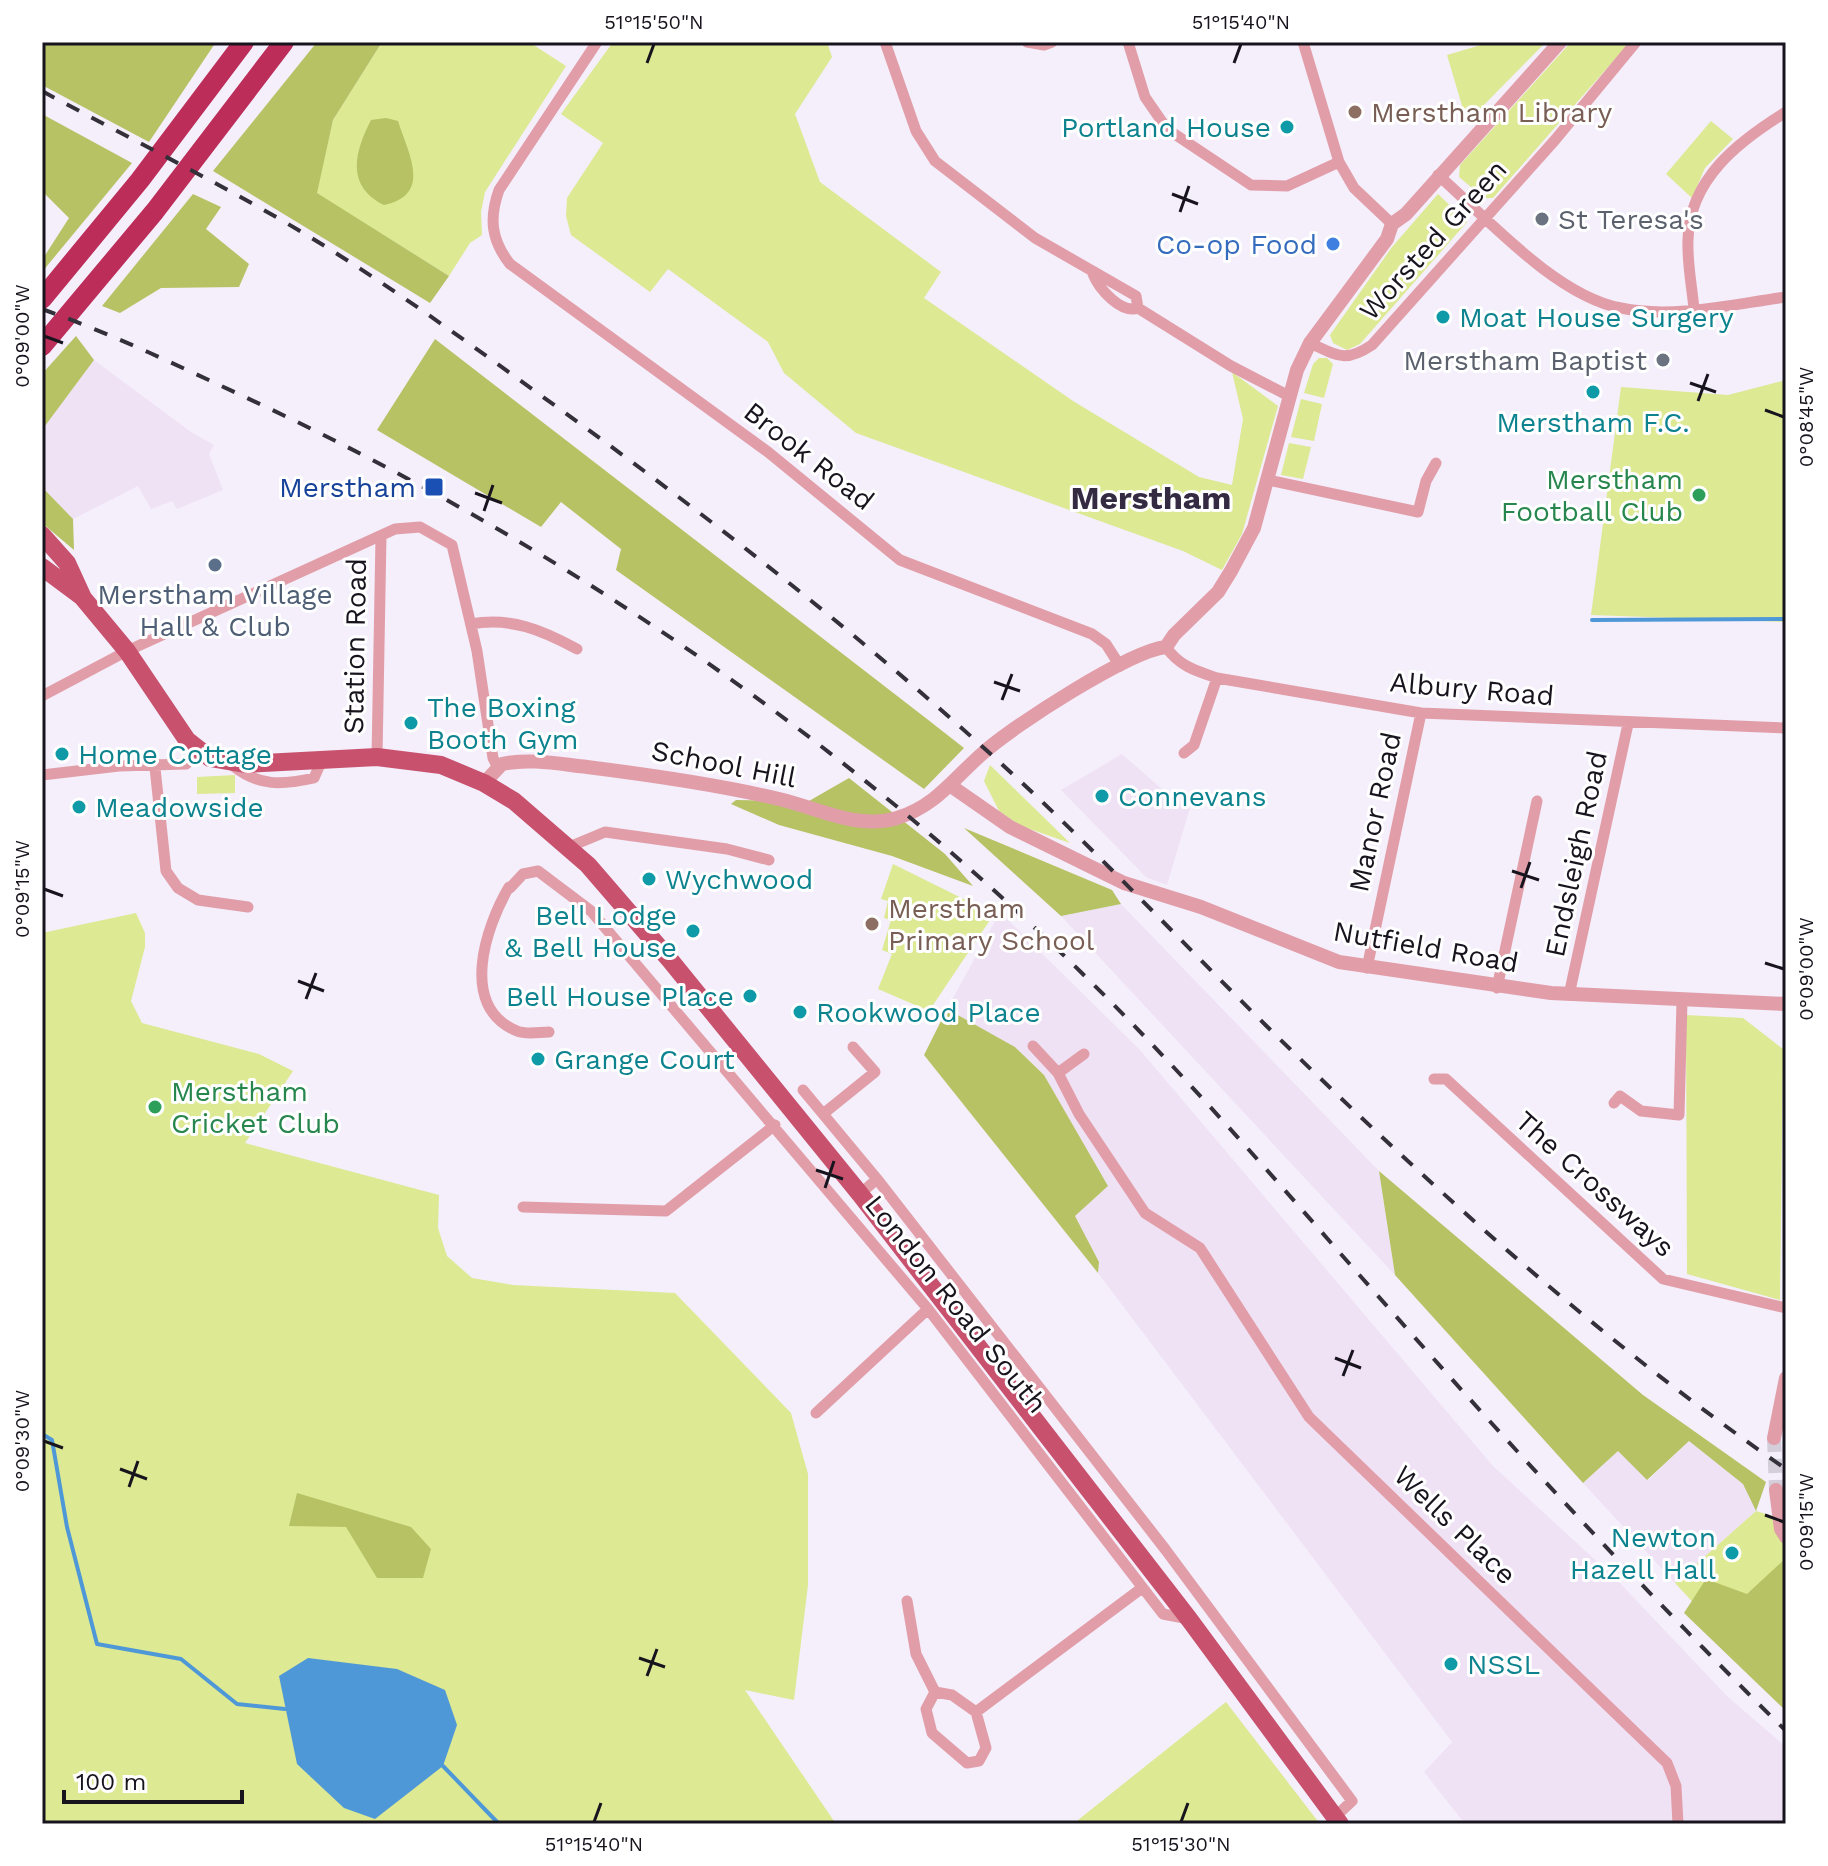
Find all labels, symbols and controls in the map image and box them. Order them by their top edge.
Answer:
text: 51°15'50"N [604,10,704,34]
text: 51°15'40"N [1192,10,1290,34]
place label: Merstham Library [1371,96,1613,129]
marker: Merstham Library [1346,103,1364,121]
place label: Portland House [1061,111,1271,144]
marker: Portland House [1278,118,1296,136]
street label: Worsted Green [1352,153,1514,327]
place label: St Teresa's [1558,203,1704,236]
marker: St Teresa's [1533,210,1551,228]
place label: Co-op Food [1156,228,1317,261]
marker: Co-op Food [1324,235,1342,253]
text: 0°09'00"W [10,284,34,388]
place label: Moat House Surgery [1459,301,1734,334]
marker: Moat House Surgery [1434,308,1452,326]
place label: Merstham Baptist [1403,344,1647,377]
marker: Merstham Baptist [1654,351,1672,369]
text: 0°08'45"W [1794,367,1818,467]
marker: Merstham F.C. [1584,383,1602,401]
street label: Brook Road [737,395,881,517]
place label: Merstham F.C. [1496,406,1690,439]
place label: Merstham Football Club [1501,463,1683,528]
place label: Merstham [279,471,416,504]
marker: Merstham [423,476,445,498]
district label: Merstham [1071,479,1231,517]
marker: Merstham Football Club [1690,486,1708,504]
marker: Merstham Village Hall & Club [206,556,224,574]
street label: Station Road [337,558,373,734]
place label: Merstham Village Hall & Club [97,578,333,643]
street label: Albury Road [1388,665,1556,713]
place label: The Boxing Booth Gym [427,691,578,756]
marker: The Boxing Booth Gym [402,714,420,732]
street label: Manor Road [1342,729,1408,895]
street label: School Hill [649,734,800,794]
place label: Home Cottage [78,738,272,771]
marker: Home Cottage [53,745,71,763]
street label: Endsleigh Road [1538,748,1614,960]
place label: Connevans [1118,780,1267,813]
marker: Connevans [1093,787,1111,805]
place label: Meadowside [95,791,264,824]
marker: Meadowside [70,798,88,816]
text: 0°09'15"W [10,840,34,938]
place label: Wychwood [665,863,813,896]
marker: Wychwood [640,870,658,888]
place label: Merstham Primary School [888,892,1095,957]
place label: Bell Lodge & Bell House [505,899,677,964]
street label: Nutfield Road [1331,914,1521,980]
marker: Merstham Primary School [863,915,881,933]
text: 0°09'00"W [1794,917,1818,1021]
marker: Bell Lodge & Bell House [684,922,702,940]
place label: Bell House Place [506,980,734,1013]
marker: Bell House Place [741,987,759,1005]
place label: Rookwood Place [816,996,1041,1029]
marker: Rookwood Place [791,1003,809,1021]
place label: Grange Court [554,1043,735,1076]
marker: Grange Court [529,1050,547,1068]
place label: Merstham Cricket Club [171,1075,340,1140]
marker: Merstham Cricket Club [146,1098,164,1116]
street label: The Crossways [1509,1104,1681,1264]
street label: London Road South [858,1188,1054,1420]
text: 0°09'30"W [10,1390,34,1492]
street label: Wells Place [1387,1459,1523,1591]
text: 0°09'15"W [1794,1473,1818,1571]
place label: Newton Hazell Hall [1570,1521,1716,1586]
marker: Newton Hazell Hall [1723,1544,1741,1562]
place label: NSSL [1467,1648,1540,1681]
marker: NSSL [1442,1655,1460,1673]
scale bar [64,1754,242,1804]
text: 100 m [76,1768,146,1796]
text: 51°15'40"N [545,1832,643,1856]
text: 51°15'30"N [1131,1832,1231,1856]

